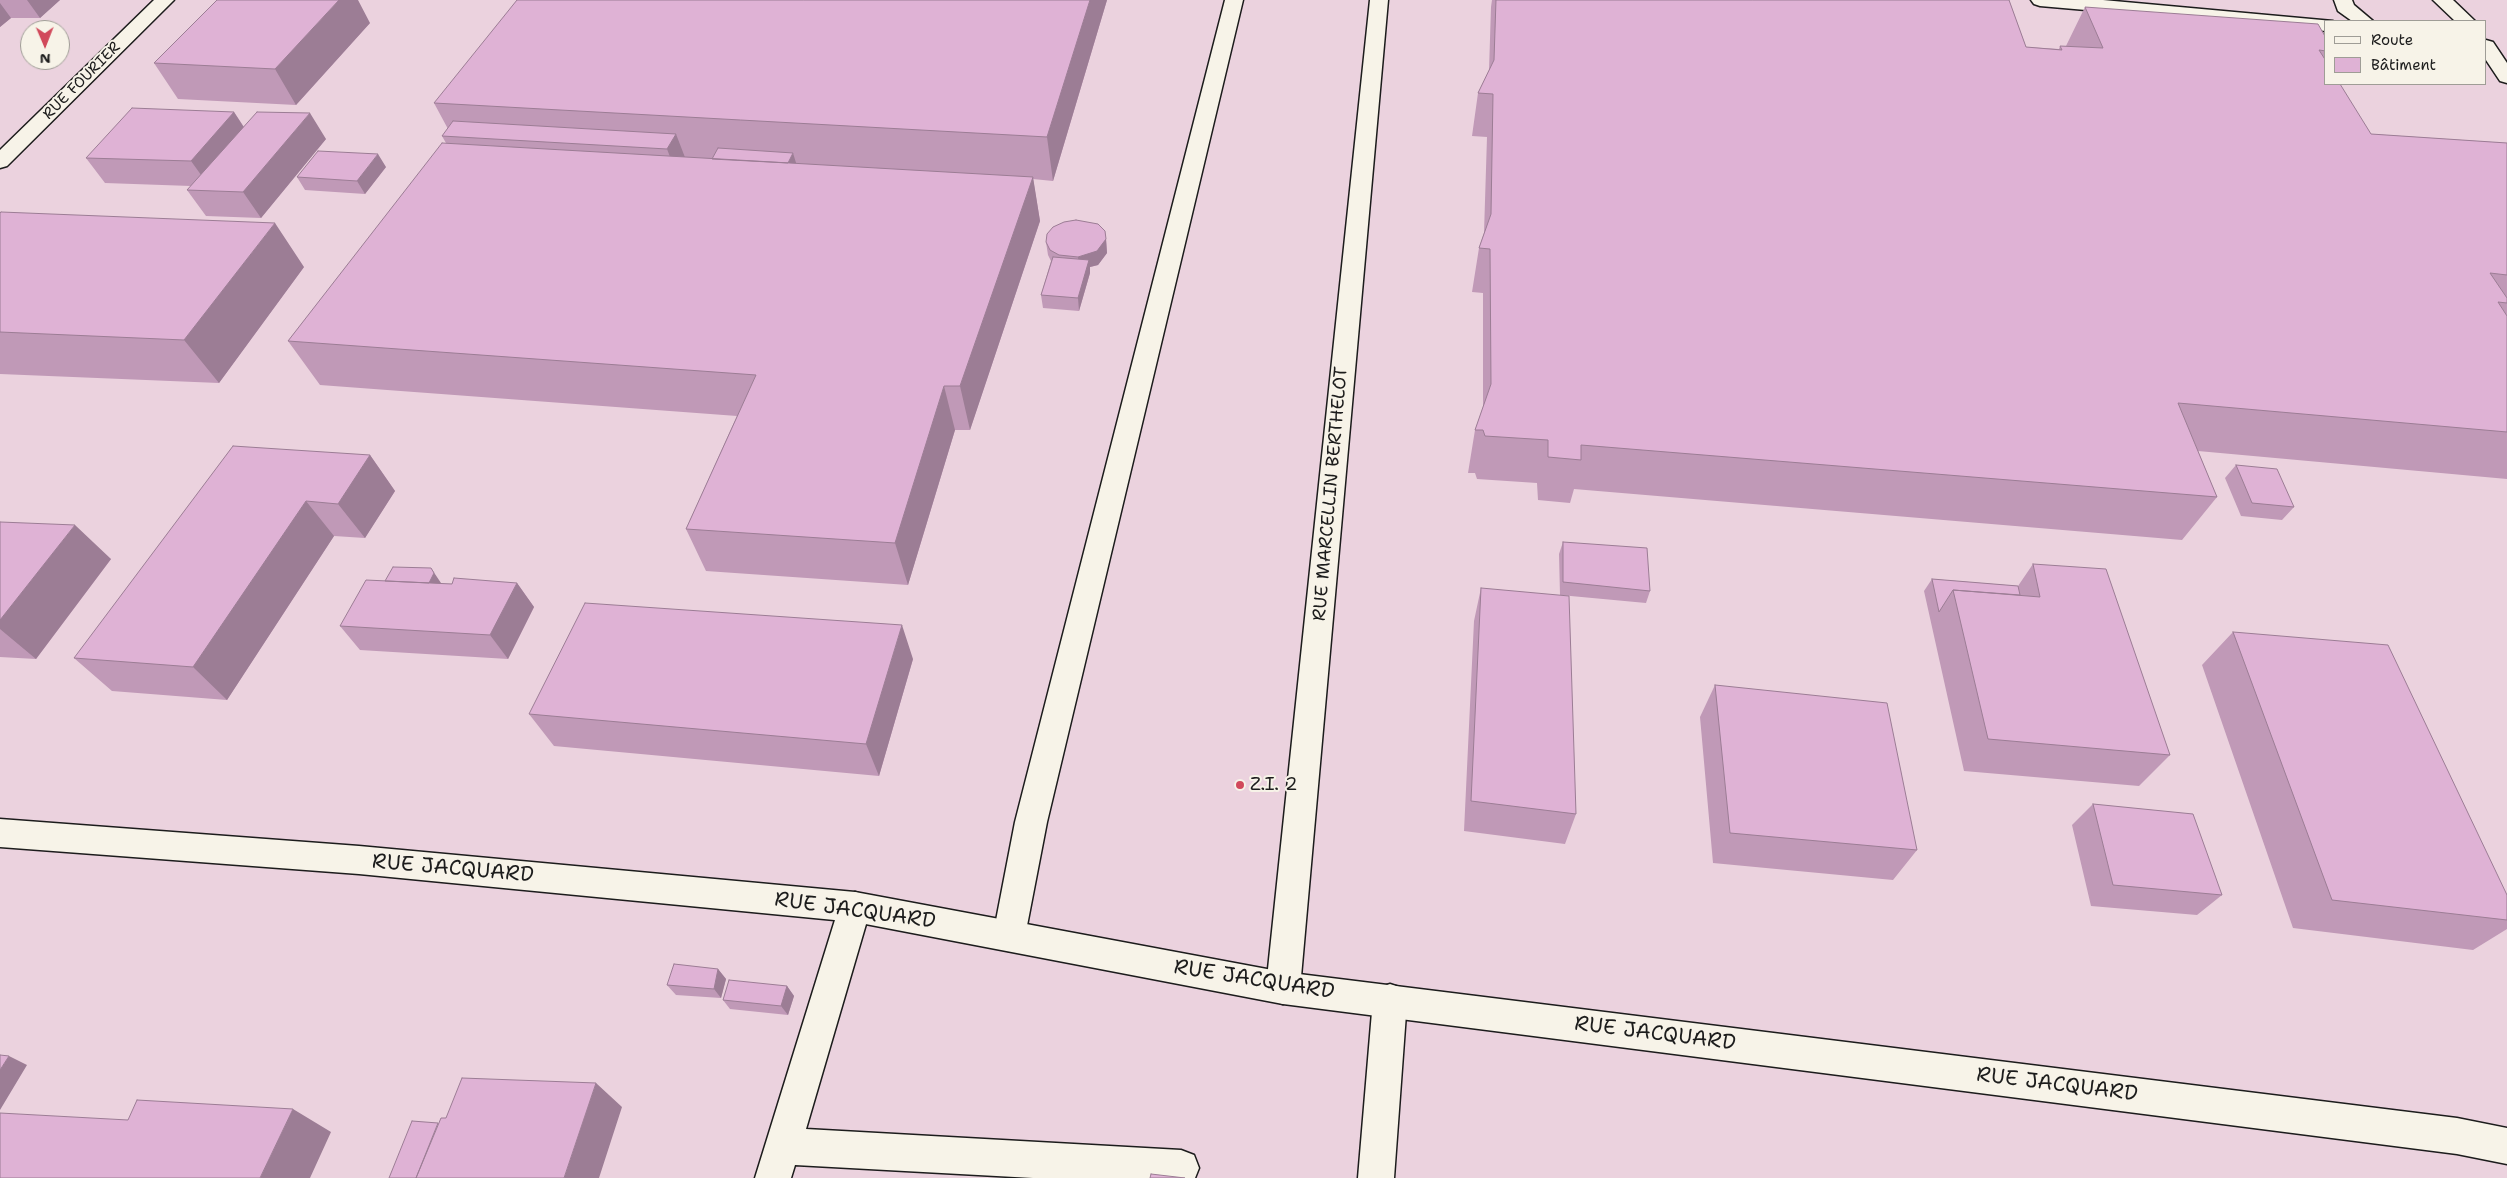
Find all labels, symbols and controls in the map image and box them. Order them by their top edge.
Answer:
north arrow [20,20,70,70]
legend [2324,20,2487,85]
text: Route [2371,30,2413,50]
street label: RUE FOURIER [40,39,124,123]
text: N [40,50,51,68]
text: Bâtiment [2371,55,2436,75]
street label: RUE MARCELLIN BERTHELOT [1309,366,1353,622]
place label: Z.I. 2 [1250,774,1298,796]
marker: Z.I. 2 [1234,779,1246,791]
street label: RUE JACQUARD [371,849,535,889]
street label: RUE JACQUARD [773,887,937,935]
street label: RUE JACQUARD [1172,955,1336,1005]
street label: RUE JACQUARD [1573,1012,1737,1056]
street label: RUE JACQUARD [1975,1063,2139,1107]

